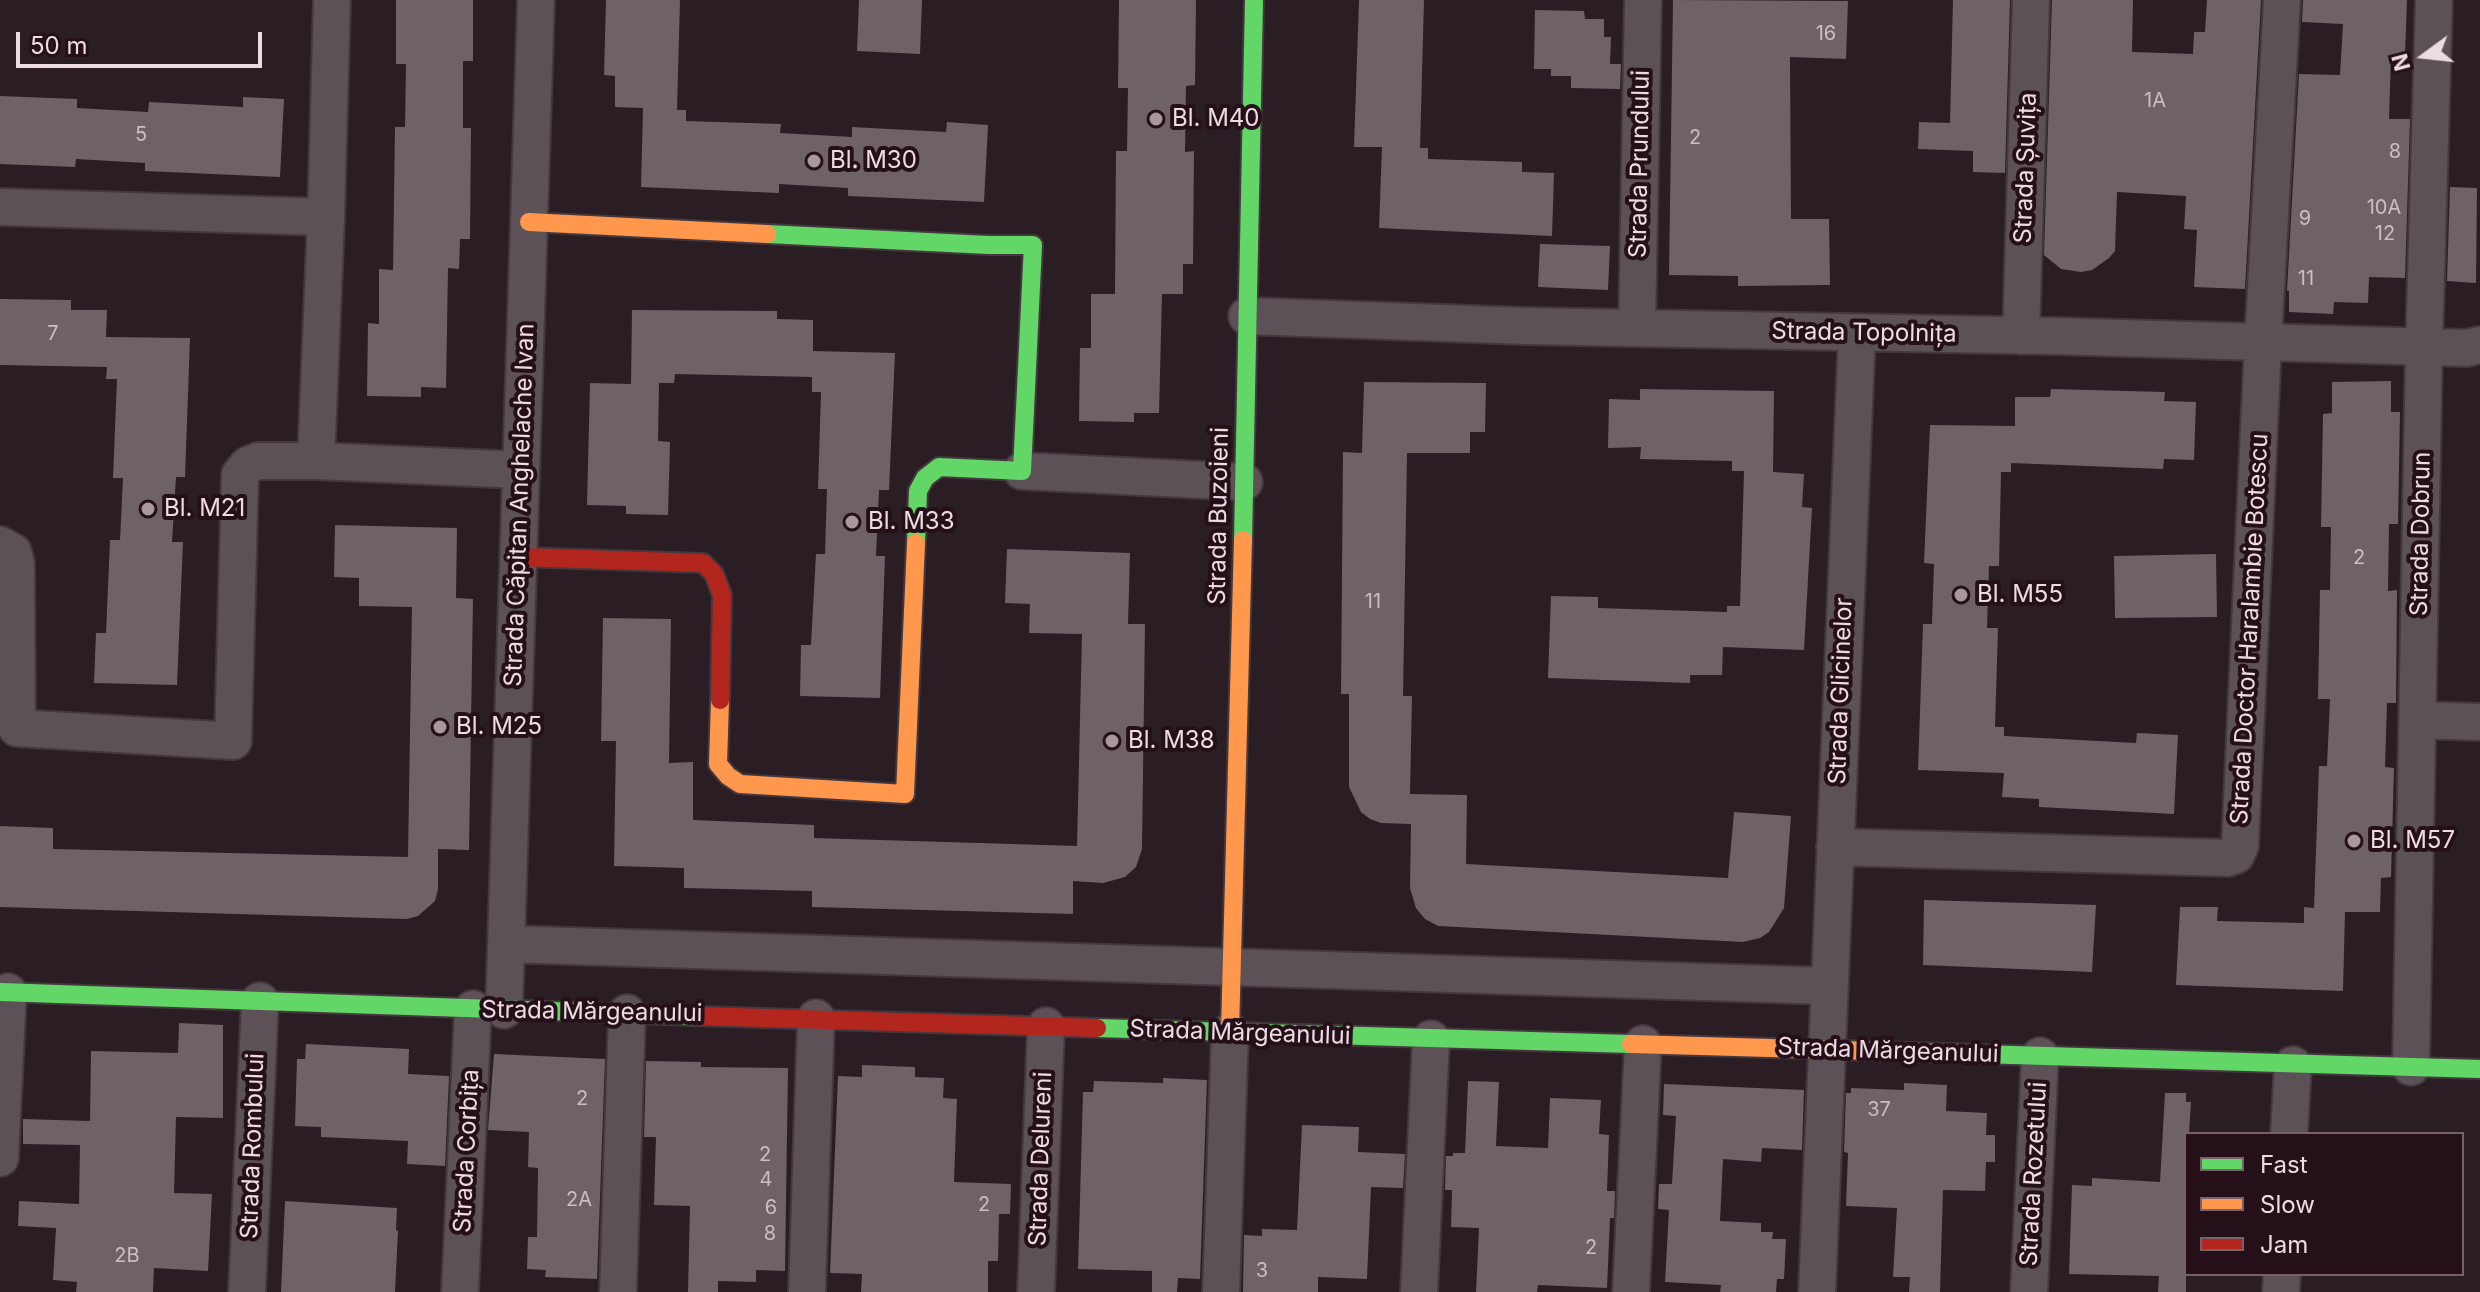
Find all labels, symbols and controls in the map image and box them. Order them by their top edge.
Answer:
scale bar [20,16,266,66]
north arrow [2384,16,2464,96]
house number: 16 [1816,22,1836,46]
text: 50 m [30,31,88,60]
text: N [2386,51,2416,74]
street label: Strada Prundului [1624,70,1656,258]
house number: 1A [2144,89,2166,113]
street label: Strada Șuvița [2009,92,2043,244]
place label: Bl. M40 [1172,105,1260,133]
marker: Bl. M40 [1147,110,1165,128]
house number: 5 [135,123,147,147]
house number: 2 [1689,126,1701,150]
house number: 8 [2389,140,2401,164]
place label: Bl. M30 [830,147,917,175]
marker: Bl. M30 [805,152,823,170]
house number: 10A [2367,196,2401,220]
house number: 9 [2299,207,2311,231]
house number: 12 [2375,222,2395,246]
house number: 11 [2298,267,2314,291]
street label: Strada Topolnița [1771,317,1957,349]
house number: 7 [47,322,59,346]
street label: Strada Căpitan Anghelache Ivan [499,323,541,687]
street label: Strada Buzoieni [1203,427,1235,605]
street label: Strada Doctor Haralambie Botescu [2225,433,2275,825]
street label: Strada Dobrun [2405,452,2437,616]
place label: Bl. M21 [164,495,245,523]
marker: Bl. M21 [139,500,157,518]
place label: Bl. M33 [868,508,955,536]
marker: Bl. M33 [843,513,861,531]
house number: 2 [2353,546,2365,570]
place label: Bl. M55 [1977,581,2063,609]
marker: Bl. M55 [1952,586,1970,604]
house number: 11 [1365,590,1381,614]
street label: Strada Glicinelor [1823,597,1859,785]
place label: Bl. M25 [456,713,542,741]
marker: Bl. M25 [431,718,449,736]
place label: Bl. M38 [1128,727,1215,755]
marker: Bl. M38 [1103,732,1121,750]
place label: Bl. M57 [2370,827,2455,855]
marker: Bl. M57 [2345,832,2363,850]
street label: Strada Mărgeanului [481,996,703,1028]
street label: Strada Mărgeanului [1129,1015,1351,1051]
street label: Strada Mărgeanului [1777,1033,1999,1069]
street label: Strada Rombului [235,1053,271,1239]
street label: Strada Corbița [448,1068,486,1234]
street label: Strada Delureni [1024,1071,1058,1247]
street label: Strada Rozetului [2015,1081,2053,1267]
house number: 2 [576,1087,588,1111]
house number: 37 [1867,1098,1891,1122]
legend [2184,1132,2464,1276]
house number: 2 [759,1143,771,1167]
text: Fast [2260,1150,2308,1179]
house number: 4 [760,1168,772,1192]
house number: 2A [566,1188,592,1212]
text: Slow [2260,1190,2315,1219]
house number: 2 [978,1193,990,1217]
house number: 6 [765,1196,777,1220]
house number: 8 [764,1222,776,1246]
text: Jam [2260,1230,2308,1259]
house number: 2 [1585,1236,1597,1260]
house number: 2B [114,1244,140,1268]
house number: 3 [1256,1259,1268,1283]

